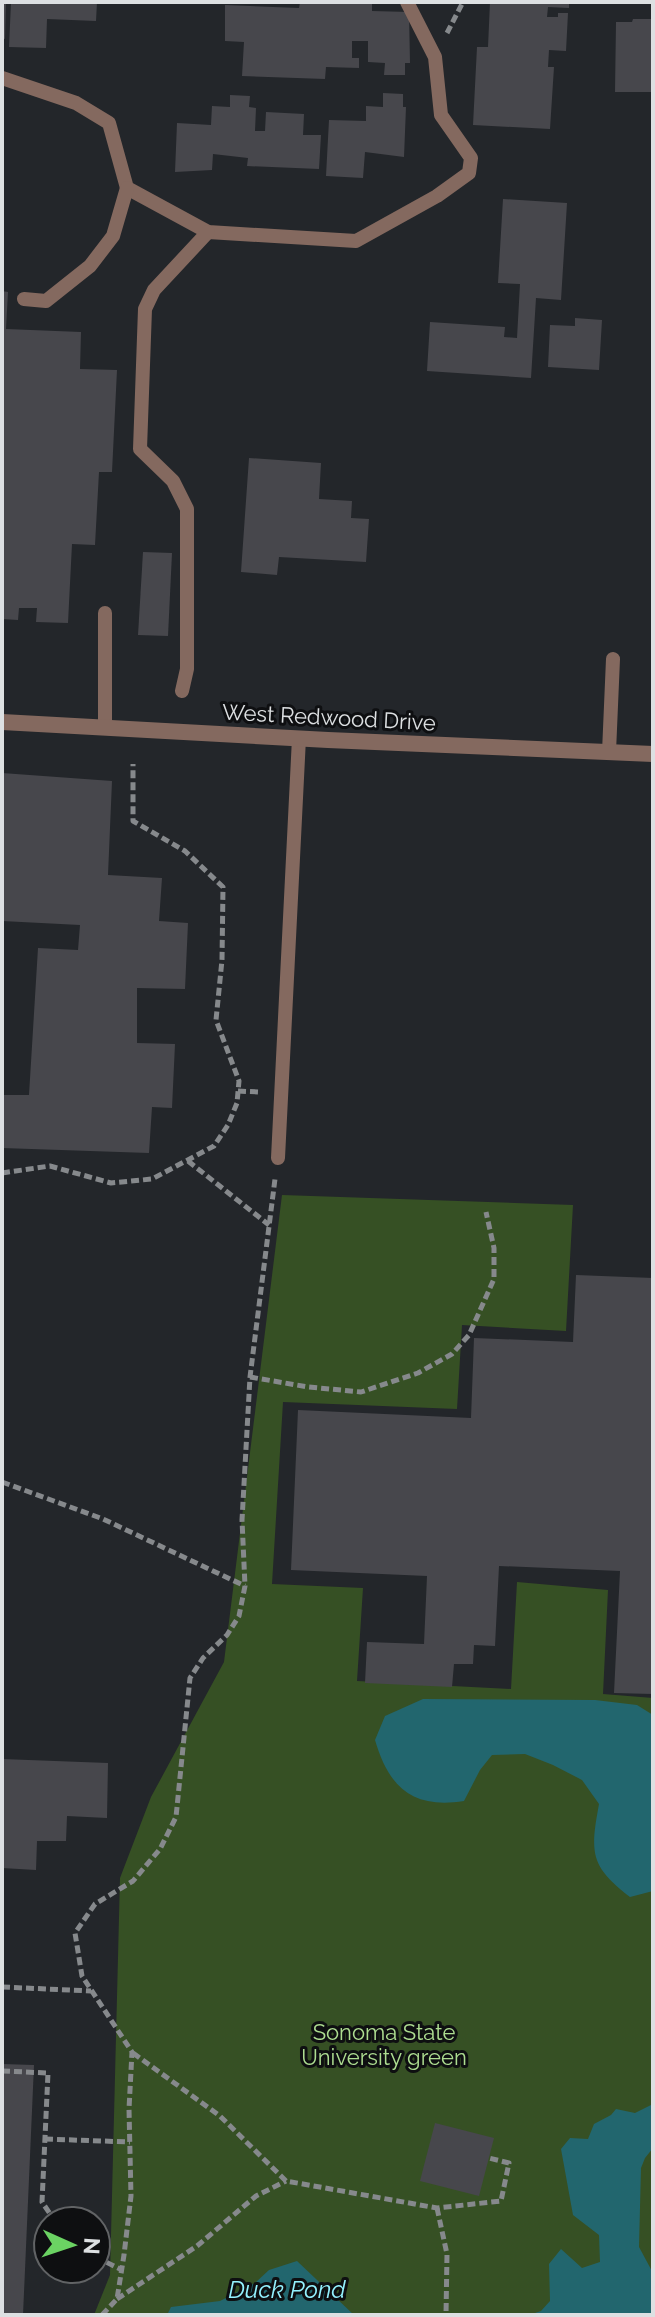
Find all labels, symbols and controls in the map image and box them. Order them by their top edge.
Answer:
street label: West Redwood Drive [221,698,437,736]
park label: Sonoma State University green [301,2019,467,2070]
north arrow [32,2205,112,2285]
text: N [79,2237,105,2255]
water label: Duck Pond [228,2275,346,2304]

